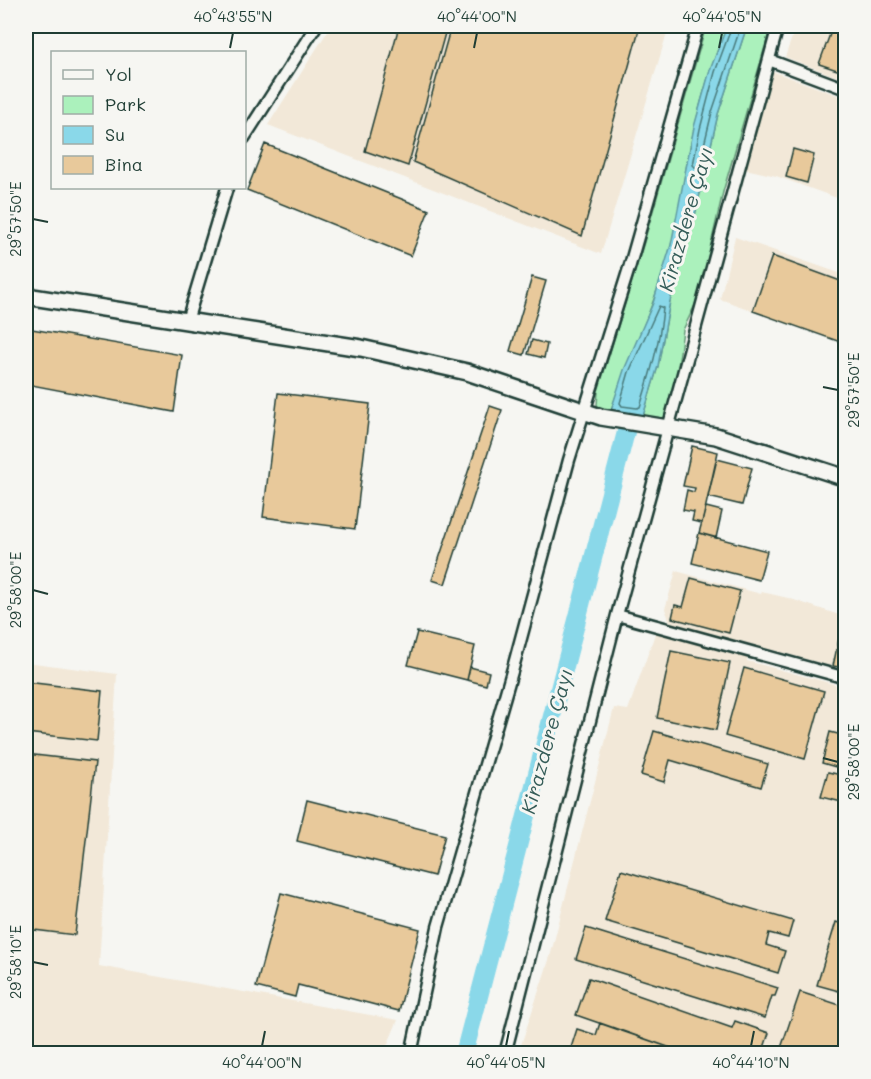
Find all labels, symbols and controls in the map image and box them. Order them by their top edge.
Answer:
text: 40°43'55"N [194,6,272,26]
text: 40°44'00"N [437,6,517,26]
text: 40°44'05"N [682,6,762,26]
legend [51,51,246,189]
text: Yol [105,62,132,86]
text: Park [105,92,146,116]
text: Su [105,122,125,146]
water label: Kirazdere Çayı [652,144,718,294]
text: Bina [105,152,143,176]
text: 29°57'50"E [5,181,25,257]
text: 29°57'50"E [843,352,863,428]
text: 29°58'00"E [5,551,25,628]
water label: Kirazdere Çayı [514,666,578,816]
text: 29°58'00"E [843,723,863,800]
text: 29°58'10"E [5,925,25,999]
text: 40°44'00"N [222,1052,302,1072]
text: 40°44'05"N [466,1052,546,1072]
text: 40°44'10"N [712,1052,790,1072]

